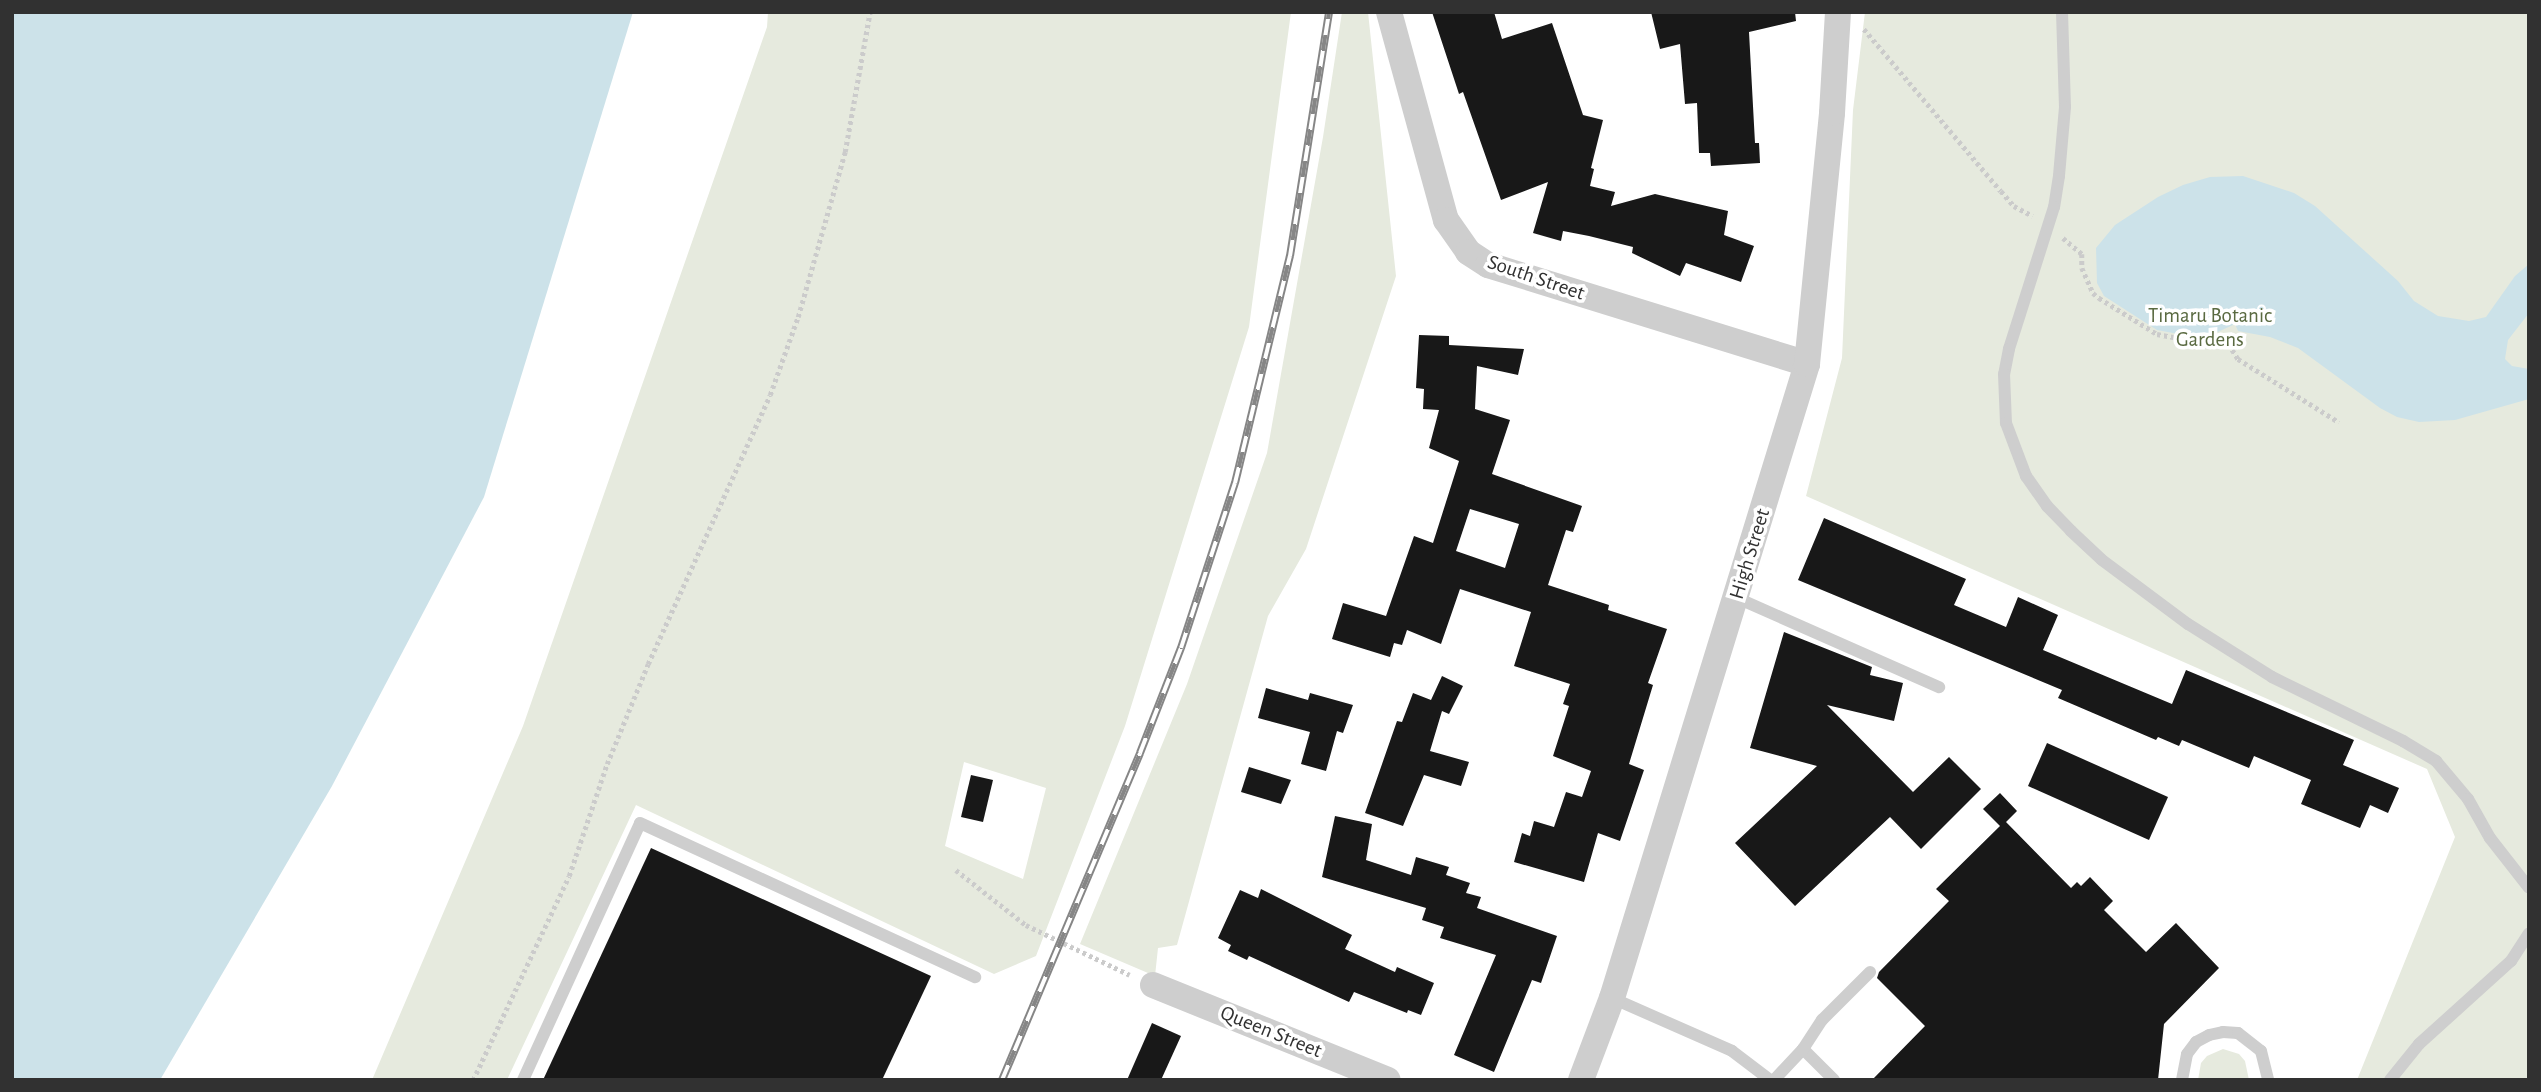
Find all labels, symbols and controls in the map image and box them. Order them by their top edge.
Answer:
street label: South Street [1484,250,1588,306]
park label: Timaru Botanic Gardens [2148,303,2272,353]
street label: High Street [1724,506,1776,602]
street label: Queen Street [1217,1000,1325,1064]

